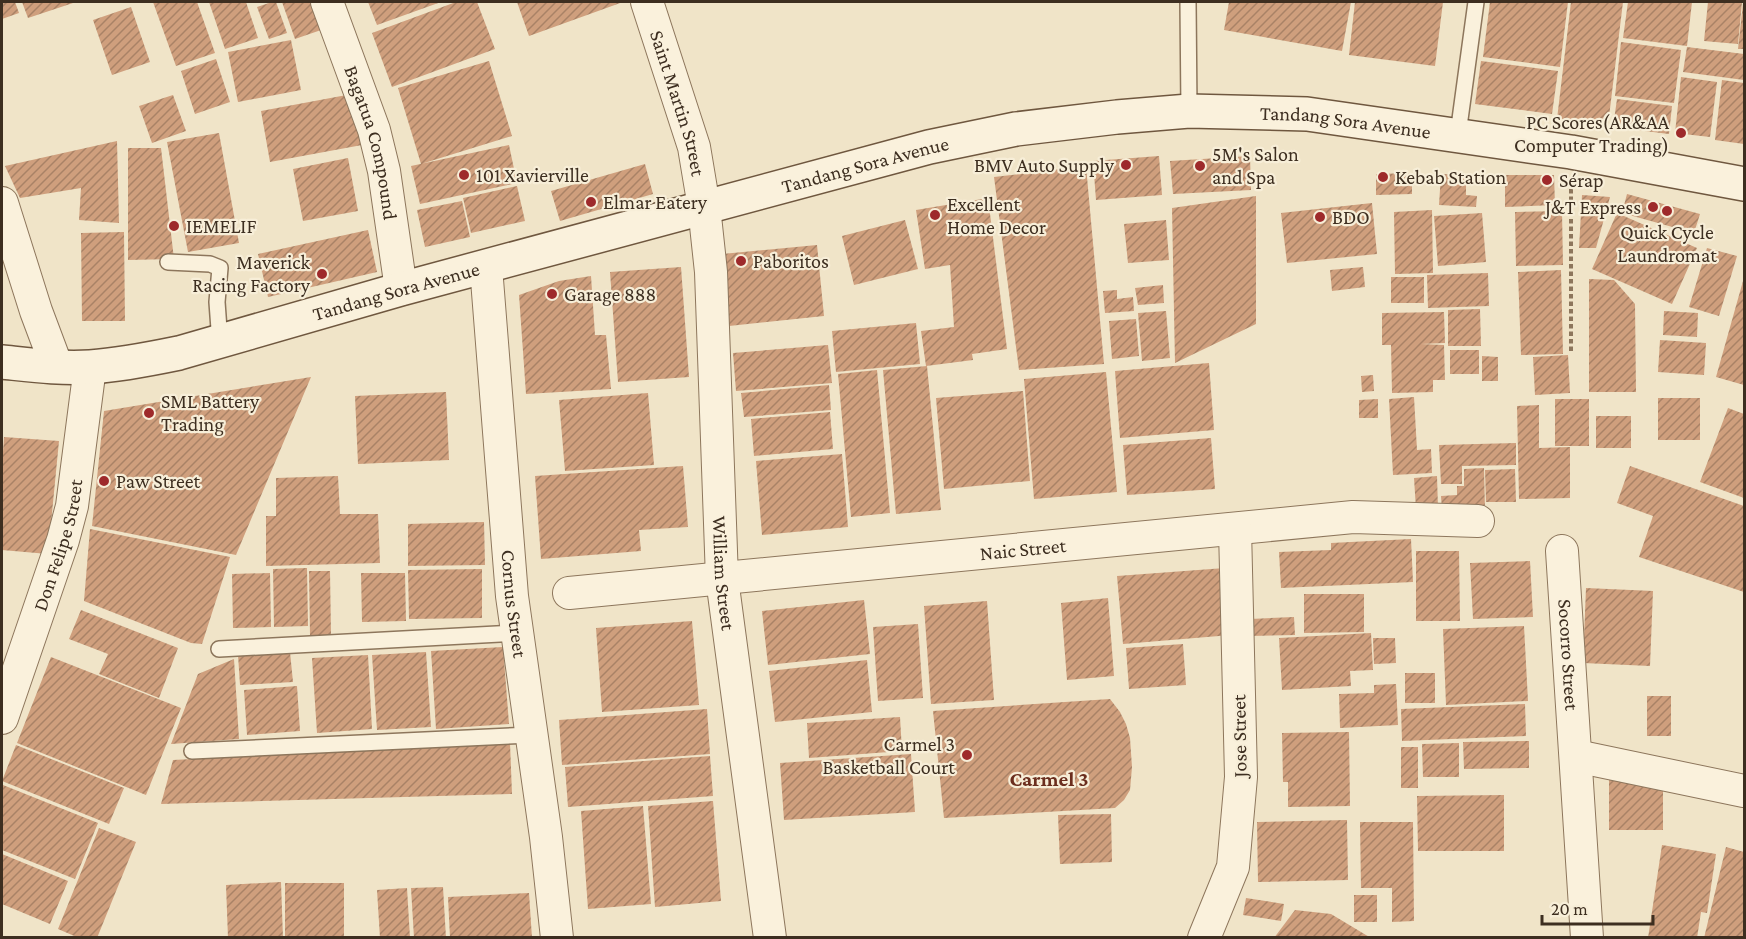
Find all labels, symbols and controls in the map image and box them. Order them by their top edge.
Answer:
street label: Saint Martin Street [646,28,710,178]
street label: Bagatua Compound [340,62,402,222]
street label: Tandang Sora Avenue [1260,102,1433,143]
place label: PC Scores(AR&AA Computer Trading) [1514,111,1670,157]
marker: PC Scores(AR&AA Computer Trading) [1674,126,1688,140]
street label: Tandang Sora Avenue [779,132,951,197]
place label: 5M's Salon and Spa [1212,143,1299,189]
place label: BMV Auto Supply [974,154,1115,177]
marker: BMV Auto Supply [1119,158,1133,172]
marker: 5M's Salon and Spa [1193,159,1207,173]
place label: 101 Xavierville [476,164,589,186]
place label: Kebab Station [1395,166,1506,188]
marker: 101 Xavierville [457,168,471,182]
place label: Sérap [1559,169,1604,192]
marker: Kebab Station [1376,170,1390,184]
marker: Sérap [1540,173,1554,187]
place label: Elmar Eatery [603,191,708,214]
place label: Excellent Home Decor [947,193,1046,238]
marker: Elmar Eatery [584,195,598,209]
place label: J&T Express [1543,196,1641,219]
marker: J&T Express [1646,200,1660,214]
marker: Quick Cycle Laundromat [1660,204,1674,218]
place label: BDO [1332,206,1370,228]
marker: Excellent Home Decor [928,208,942,222]
marker: BDO [1313,210,1327,224]
place label: IEMELIF [186,215,256,237]
marker: IEMELIF [167,219,181,233]
place label: Quick Cycle Laundromat [1617,221,1717,266]
place label: Paboritos [753,250,829,272]
place label: Maverick Racing Factory [192,251,311,297]
marker: Paboritos [734,254,748,268]
street label: Tandang Sora Avenue [310,257,482,325]
marker: Maverick Racing Factory [315,267,329,281]
place label: Garage 888 [564,283,656,306]
marker: Garage 888 [545,287,559,301]
place label: SML Battery Trading [161,390,260,436]
marker: SML Battery Trading [142,406,156,420]
place label: Paw Street [116,470,201,492]
marker: Paw Street [97,474,111,488]
street label: Don Felipe Street [28,478,86,614]
street label: William Street [709,515,740,632]
street label: Naic Street [979,534,1067,564]
street label: Cornus Street [497,549,532,660]
street label: Socorro Street [1554,598,1583,712]
street label: Jose Street [1227,694,1252,780]
place label: Carmel 3 Basketball Court [822,733,955,778]
marker: Carmel 3 Basketball Court [960,748,974,762]
district label: Carmel 3 [1009,767,1089,791]
scale bar [1542,888,1653,926]
text: 20 m [1551,899,1588,919]

